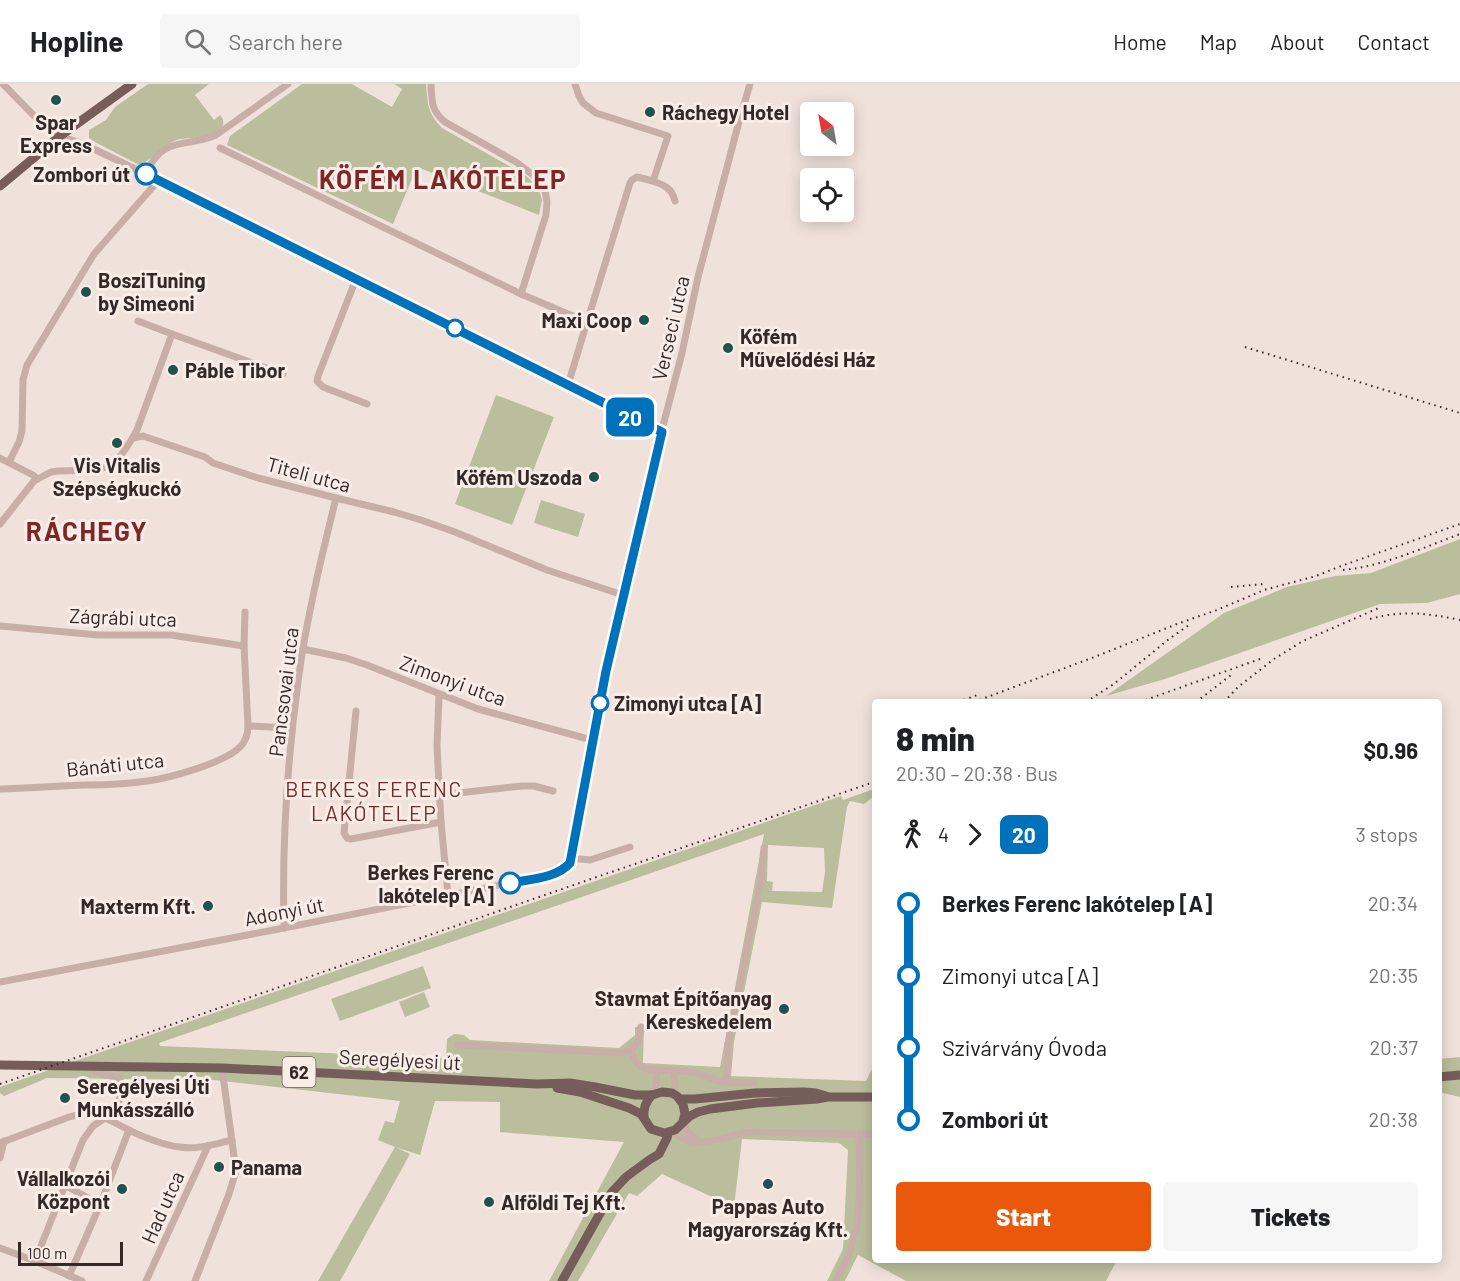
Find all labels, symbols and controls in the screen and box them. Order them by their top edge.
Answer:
search box [160,14,580,68]
text: Hopline [30,24,124,58]
icon: search [181,25,214,58]
text: Search here [229,28,343,54]
text: Home [1113,29,1167,54]
text: Map [1200,29,1237,54]
text: About [1270,29,1325,54]
text: Contact [1358,29,1430,54]
marker: Spar Express [49,93,63,107]
place label: Ráchegy Hotel [662,100,789,124]
north arrow [800,102,854,156]
map controls [800,102,854,222]
marker: Ráchegy Hotel [643,105,657,119]
place label: Spar Express [20,110,92,157]
place label: Zombori út [33,162,130,186]
marker: Zombori út [135,163,157,185]
district label: KÖFÉM LAKÓTELEP [319,163,567,194]
button: locate [800,168,854,222]
place label: BosziTuning by Simeoni [98,268,206,315]
street label: Verseci utca [646,273,694,383]
marker: BosziTuning by Simeoni [79,285,93,299]
place label: Maxi Coop [542,308,632,332]
marker: Maxi Coop [637,313,651,327]
unlabelled marker [446,319,464,337]
place label: Köfém Művelődési Ház [740,324,875,371]
marker: Köfém Művelődési Ház [721,341,735,355]
place label: Páble Tibor [185,358,286,382]
marker: Páble Tibor [166,363,180,377]
line badge: 20 [603,398,657,436]
text: 20 [618,405,642,430]
marker: Vis Vitalis Szépségkuckó [110,436,124,450]
street label: Titeli utca [264,451,354,497]
place label: Vis Vitalis Szépségkuckó [53,453,181,500]
place label: Köfém Uszoda [456,465,582,489]
marker: Köfém Uszoda [587,470,601,484]
district label: RÁCHEGY [26,515,148,546]
street label: Zágrábi utca [69,603,177,631]
street label: Pancsovai utca [263,626,303,758]
street label: Zimonyi utca [397,650,509,710]
place label: Zimonyi utca [A] [614,691,761,715]
marker: Zimonyi utca [A] [591,694,609,712]
text: 8 min [896,718,975,758]
text: $0.96 [1363,737,1418,763]
street label: Bánáti utca [65,747,165,781]
text: 20:30 – 20:38 · Bus [896,761,1058,785]
district label: BERKES FERENC LAKÓTELEP [285,776,463,825]
icon: walk [896,818,929,851]
icon: forward [958,818,991,851]
text: 4 [938,822,949,846]
text: 20 [1012,822,1036,847]
text: 3 stops [1356,822,1418,846]
place label: Berkes Ferenc lakótelep [A] [368,860,494,907]
marker: Berkes Ferenc lakótelep [A] [499,872,521,894]
text: Berkes Ferenc lakótelep [A] [942,890,1213,916]
text: 20:34 [1368,891,1418,915]
street label: Adonyi út [242,892,326,930]
place label: Maxterm Kft. [80,894,196,918]
marker: Maxterm Kft. [201,899,215,913]
text: Zimonyi utca [A] [942,962,1098,988]
text: 20:35 [1369,963,1418,987]
place label: Stavmat Építőanyag Kereskedelem [595,986,772,1033]
marker: Stavmat Építőanyag Kereskedelem [777,1002,791,1016]
text: Szivárvány Óvoda [942,1034,1107,1060]
text: 20:37 [1369,1035,1418,1059]
street label: Seregélyesi út [338,1044,462,1074]
road number: 62 [282,1057,316,1087]
place label: Seregélyesi Úti Munkásszálló [77,1074,210,1121]
marker: Seregélyesi Úti Munkásszálló [58,1091,72,1105]
text: Zombori út [942,1106,1048,1132]
text: 20:38 [1368,1107,1418,1131]
place label: Panama [231,1155,302,1179]
marker: Panama [212,1160,226,1174]
place label: Vállalkozói Központ [17,1166,110,1213]
street label: Had utca [135,1167,189,1247]
marker: Pappas Auto Magyarország Kft. [761,1177,775,1191]
marker: Vállalkozói Központ [115,1182,129,1196]
button: Start [896,1182,1151,1251]
button: Tickets [1163,1182,1418,1251]
place label: Alföldi Tej Kft. [501,1190,626,1214]
place label: Pappas Auto Magyarország Kft. [688,1194,848,1241]
marker: Alföldi Tej Kft. [482,1195,496,1209]
scale bar [18,1239,123,1266]
text: 100 m [27,1243,67,1262]

